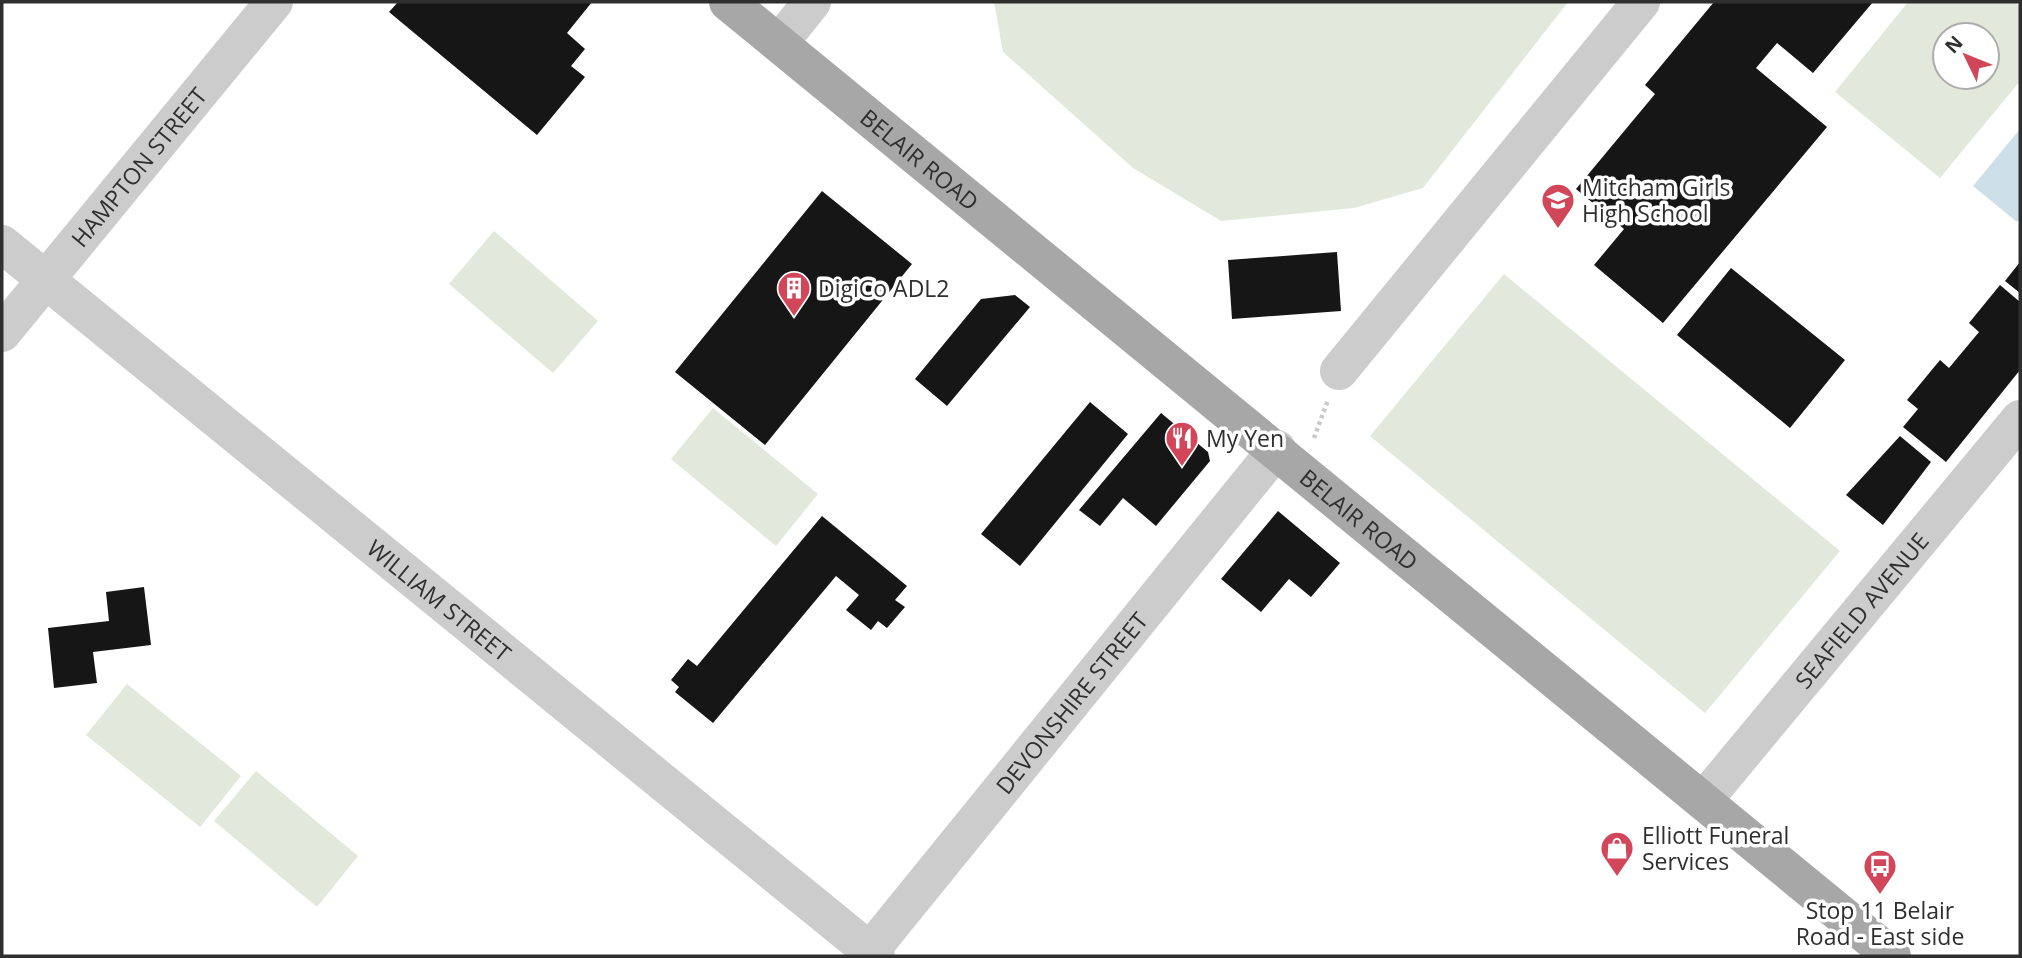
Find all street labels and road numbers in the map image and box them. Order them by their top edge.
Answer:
street label: HAMPTON STREET [63,80,214,253]
street label: BELAIR ROAD [854,101,986,217]
street label: BELAIR ROAD [1293,461,1425,577]
street label: SEAFIELD AVENUE [1787,525,1936,695]
street label: WILLIAM STREET [361,532,518,669]
street label: DEVONSHIRE STREET [988,605,1155,800]

